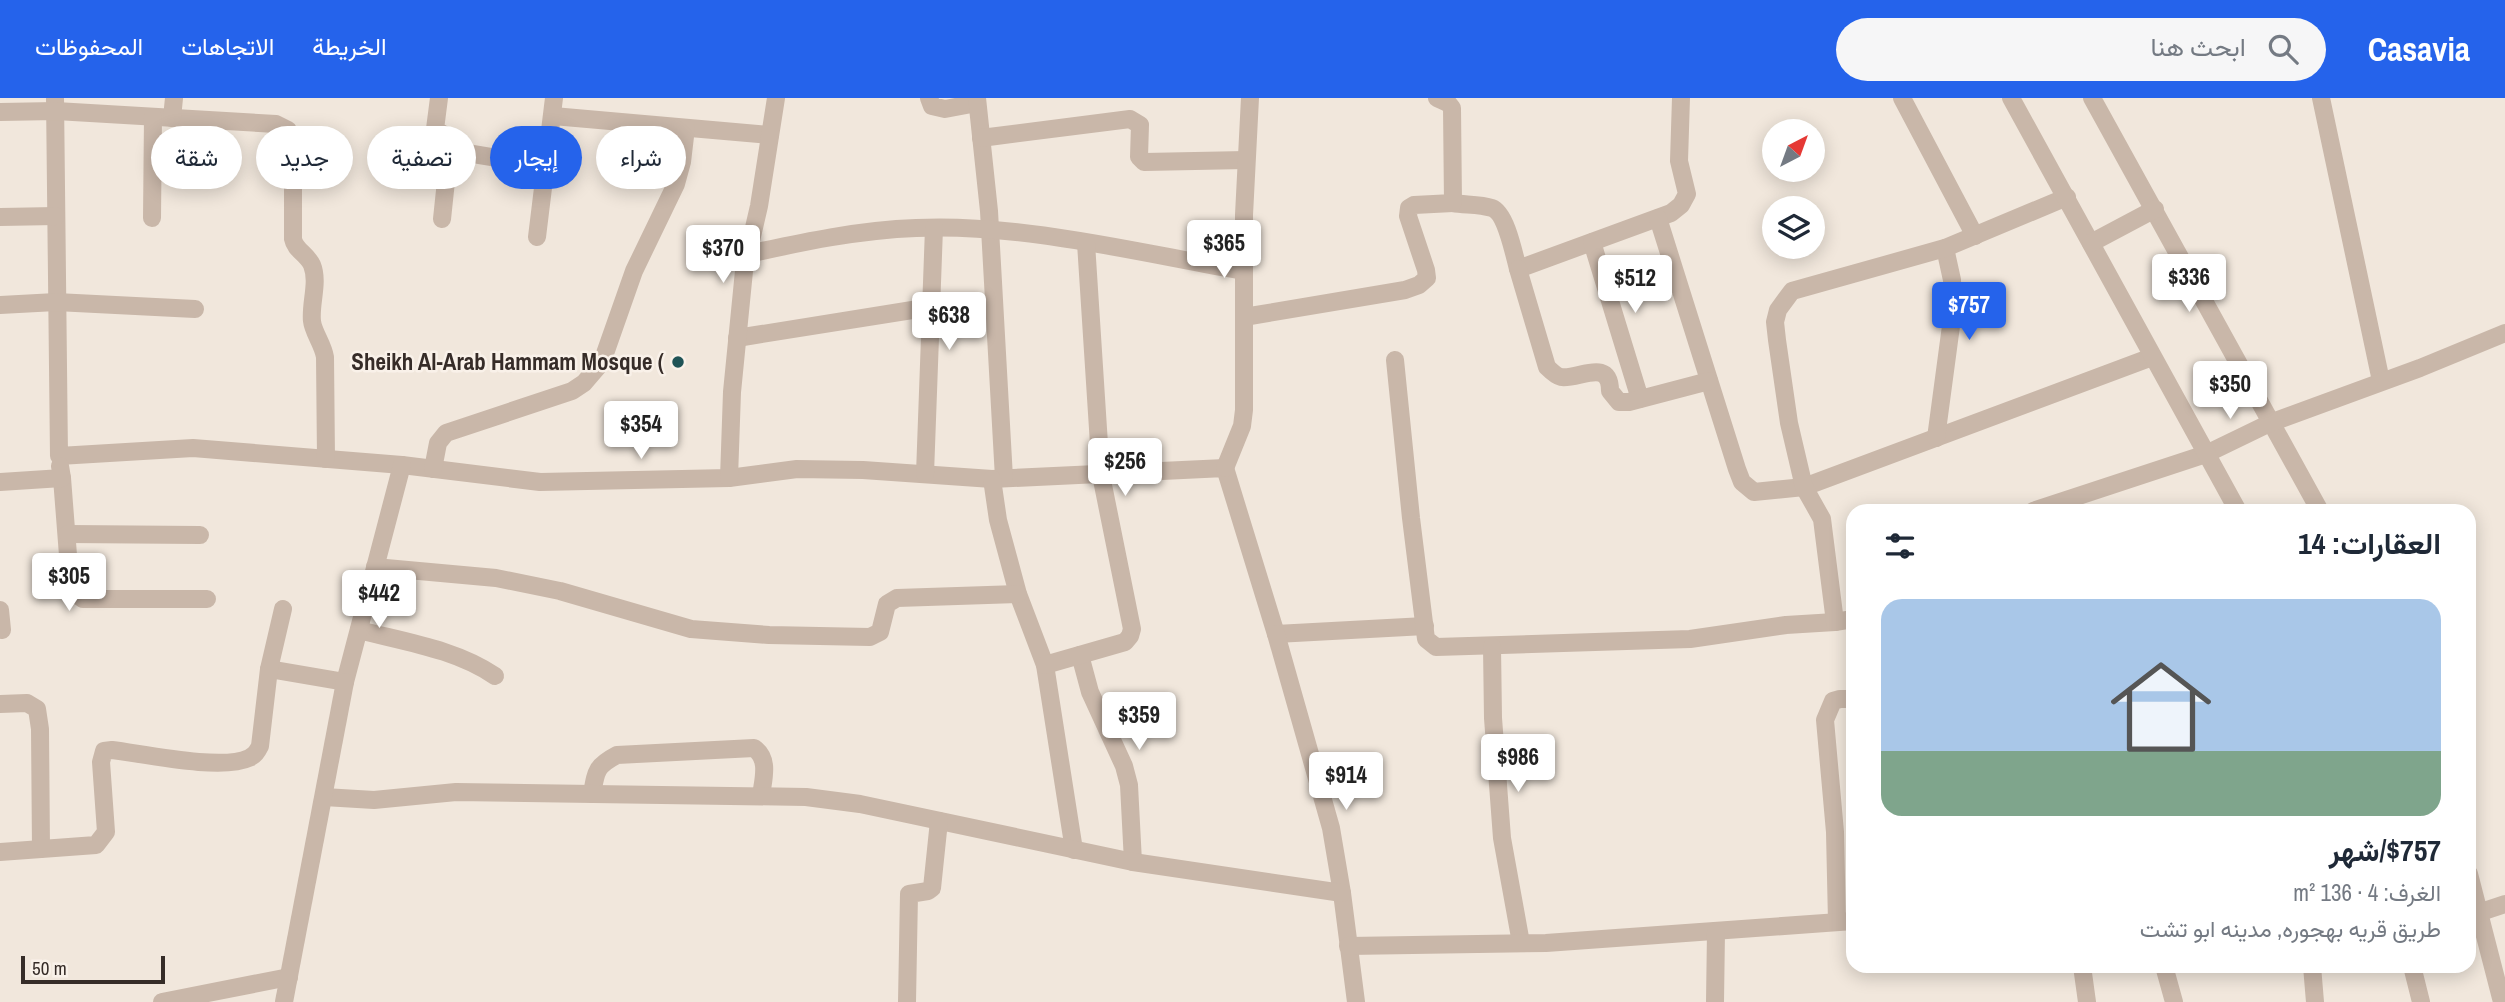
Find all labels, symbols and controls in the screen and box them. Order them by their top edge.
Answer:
search box [1836,18,2326,81]
text: Casavia [2368,27,2470,71]
text: ابحث هنا [2151,29,2246,64]
text: المحفوظات [35,30,143,62]
text: الاتجاهات [181,30,274,62]
text: الخريطة [312,30,387,62]
icon: search [2264,30,2302,68]
north arrow [1762,119,1825,182]
map controls [1762,119,1825,259]
chip: شقة [151,126,242,189]
chip: جديد [256,126,353,189]
chip: تصفية [367,126,476,189]
chip: إيجار [490,126,582,189]
chip: شراء [596,126,686,189]
button: layers [1762,196,1825,259]
pin: $365 [1183,220,1265,280]
pin: $370 [682,226,764,285]
text: $365 [1203,227,1245,258]
text: $370 [702,232,744,263]
pin: $336 [2148,254,2230,314]
pin: $512 [1594,256,1676,315]
text: $336 [2168,261,2210,292]
text: $512 [1614,262,1656,293]
pin: $757 [1928,282,2010,342]
text: $757 [1948,289,1990,320]
pin: $638 [908,292,990,352]
text: $638 [928,299,970,330]
place label: Sheikh Al-Arab Hammam Mosque ( [351,346,664,377]
marker: Sheikh Al-Arab Hammam Mosque ( [670,354,686,370]
pin: $350 [2189,362,2271,421]
text: $350 [2209,368,2251,399]
pin: $354 [600,402,682,461]
text: $354 [620,408,662,439]
pin: $256 [1084,438,1166,498]
text: $256 [1104,445,1146,476]
text: العقارات: 14 [2298,523,2441,563]
icon: filters [1881,527,1919,565]
pin: $305 [28,554,110,613]
text: $305 [48,560,90,591]
pin: $442 [338,570,420,630]
text: $442 [358,577,400,608]
icon: home [2098,644,2224,770]
pin: $359 [1098,692,1180,752]
text: $359 [1118,699,1160,730]
pin: $986 [1477,734,1559,794]
text: $986 [1497,741,1539,772]
pin: $914 [1305,752,1387,812]
text: $914 [1325,759,1367,790]
text: $757/شهر [2329,830,2441,870]
text: الغرف: 4 · 136 m² [2293,877,2441,908]
text: طريق قريه بهجوره, مدينه ابو تشت [2140,913,2441,944]
scale bar [21,953,164,985]
text: 50 m [32,955,67,981]

